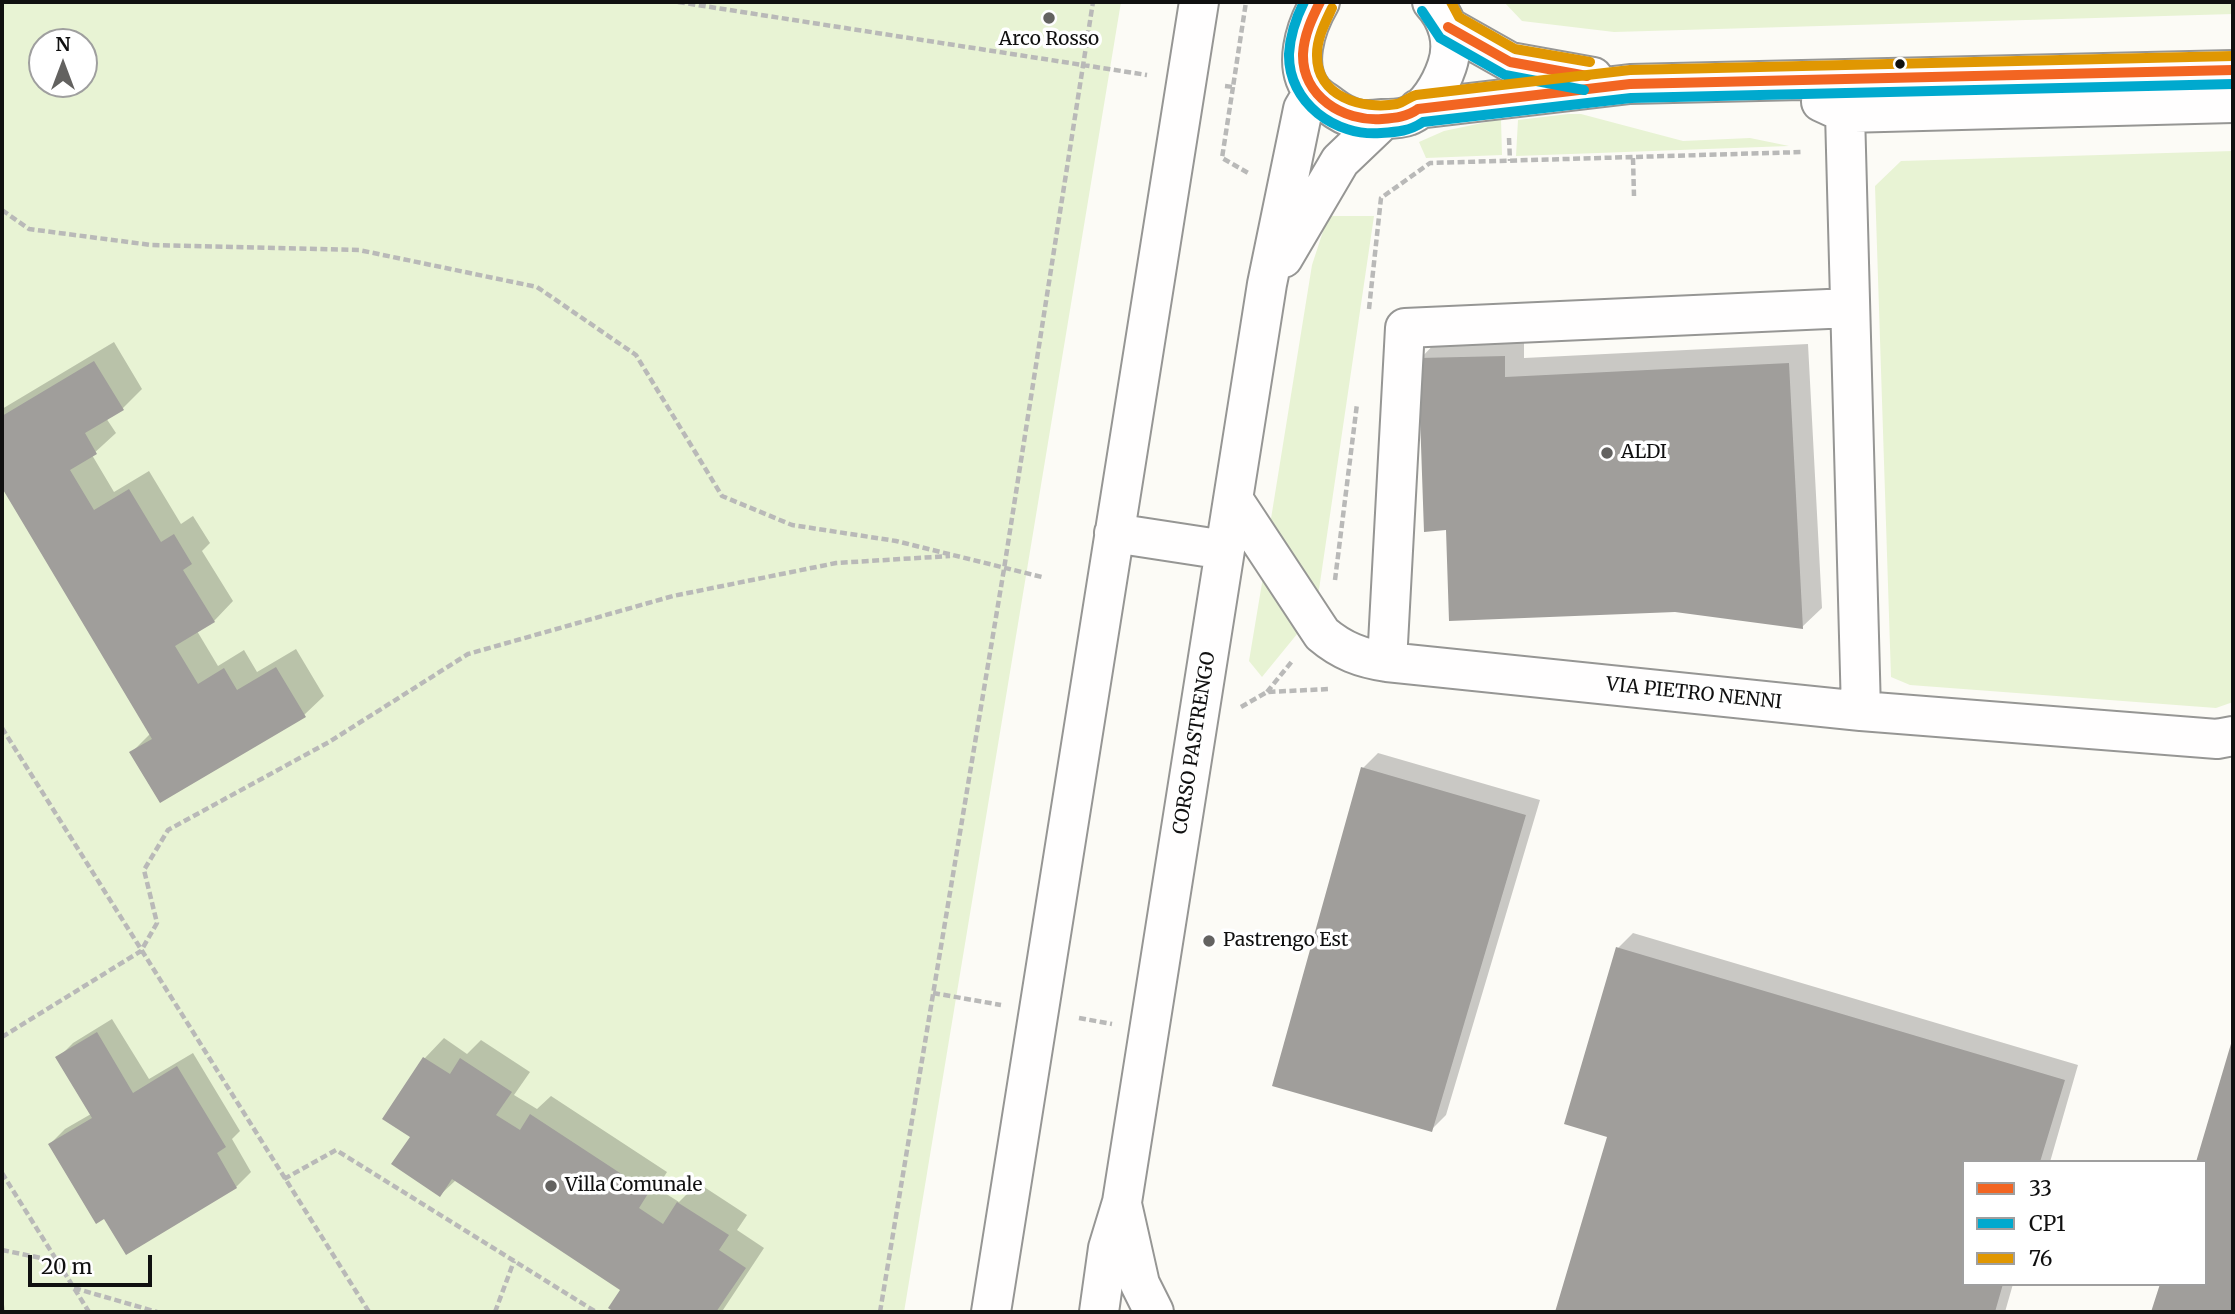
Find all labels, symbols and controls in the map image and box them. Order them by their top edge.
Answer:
marker: Arco Rosso [1041,10,1057,26]
north arrow [28,28,98,98]
place label: Arco Rosso [999,29,1099,51]
text: N [55,32,71,56]
unlabelled marker [1893,57,1907,71]
place label: ALDI [1621,442,1667,464]
marker: ALDI [1599,445,1615,461]
street label: CORSO PASTRENGO [1169,650,1221,836]
street label: VIA PIETRO NENNI [1605,673,1783,715]
place label: Pastrengo Est [1223,930,1348,952]
marker: Pastrengo Est [1201,933,1217,949]
legend [1962,1160,2207,1286]
place label: Villa Comunale [565,1175,702,1197]
text: 33 [2029,1175,2052,1202]
marker: Villa Comunale [543,1178,559,1194]
text: CP1 [2029,1210,2066,1237]
scale bar [32,1240,156,1284]
text: 76 [2029,1245,2052,1272]
text: 20 m [41,1253,92,1280]

